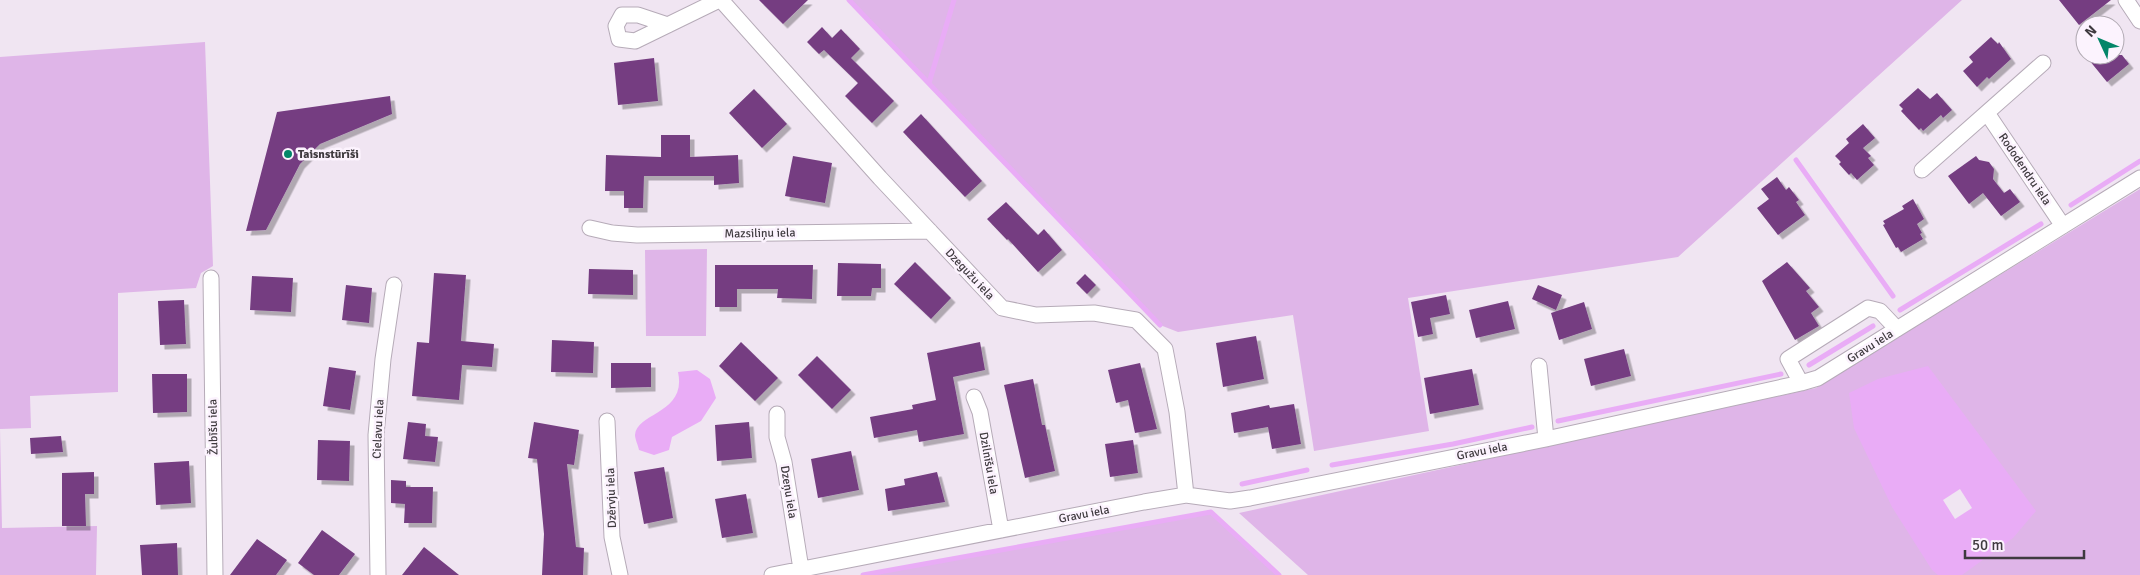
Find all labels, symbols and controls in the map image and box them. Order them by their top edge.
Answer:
north arrow [2075,15,2125,65]
text: N [2082,22,2101,41]
street label: Rododendru iela [1995,130,2054,208]
place label: Taisnstūrīši [298,147,359,162]
marker: Taisnstūrīši [282,148,294,160]
street label: Mazsiliņu iela [724,225,796,242]
street label: Dzegužu iela [942,245,997,303]
street label: Gravu iela [1844,326,1896,366]
street label: Žubīšu iela [206,399,221,455]
street label: Cielavu iela [369,399,388,459]
street label: Dzilnīšu iela [976,431,1001,495]
street label: Gravu iela [1455,439,1509,464]
street label: Dzeņu iela [777,465,800,520]
street label: Dzērvju iela [603,468,620,528]
street label: Gravu iela [1057,502,1111,527]
scale bar [1965,528,2084,560]
text: 50 m [1972,536,2003,554]

